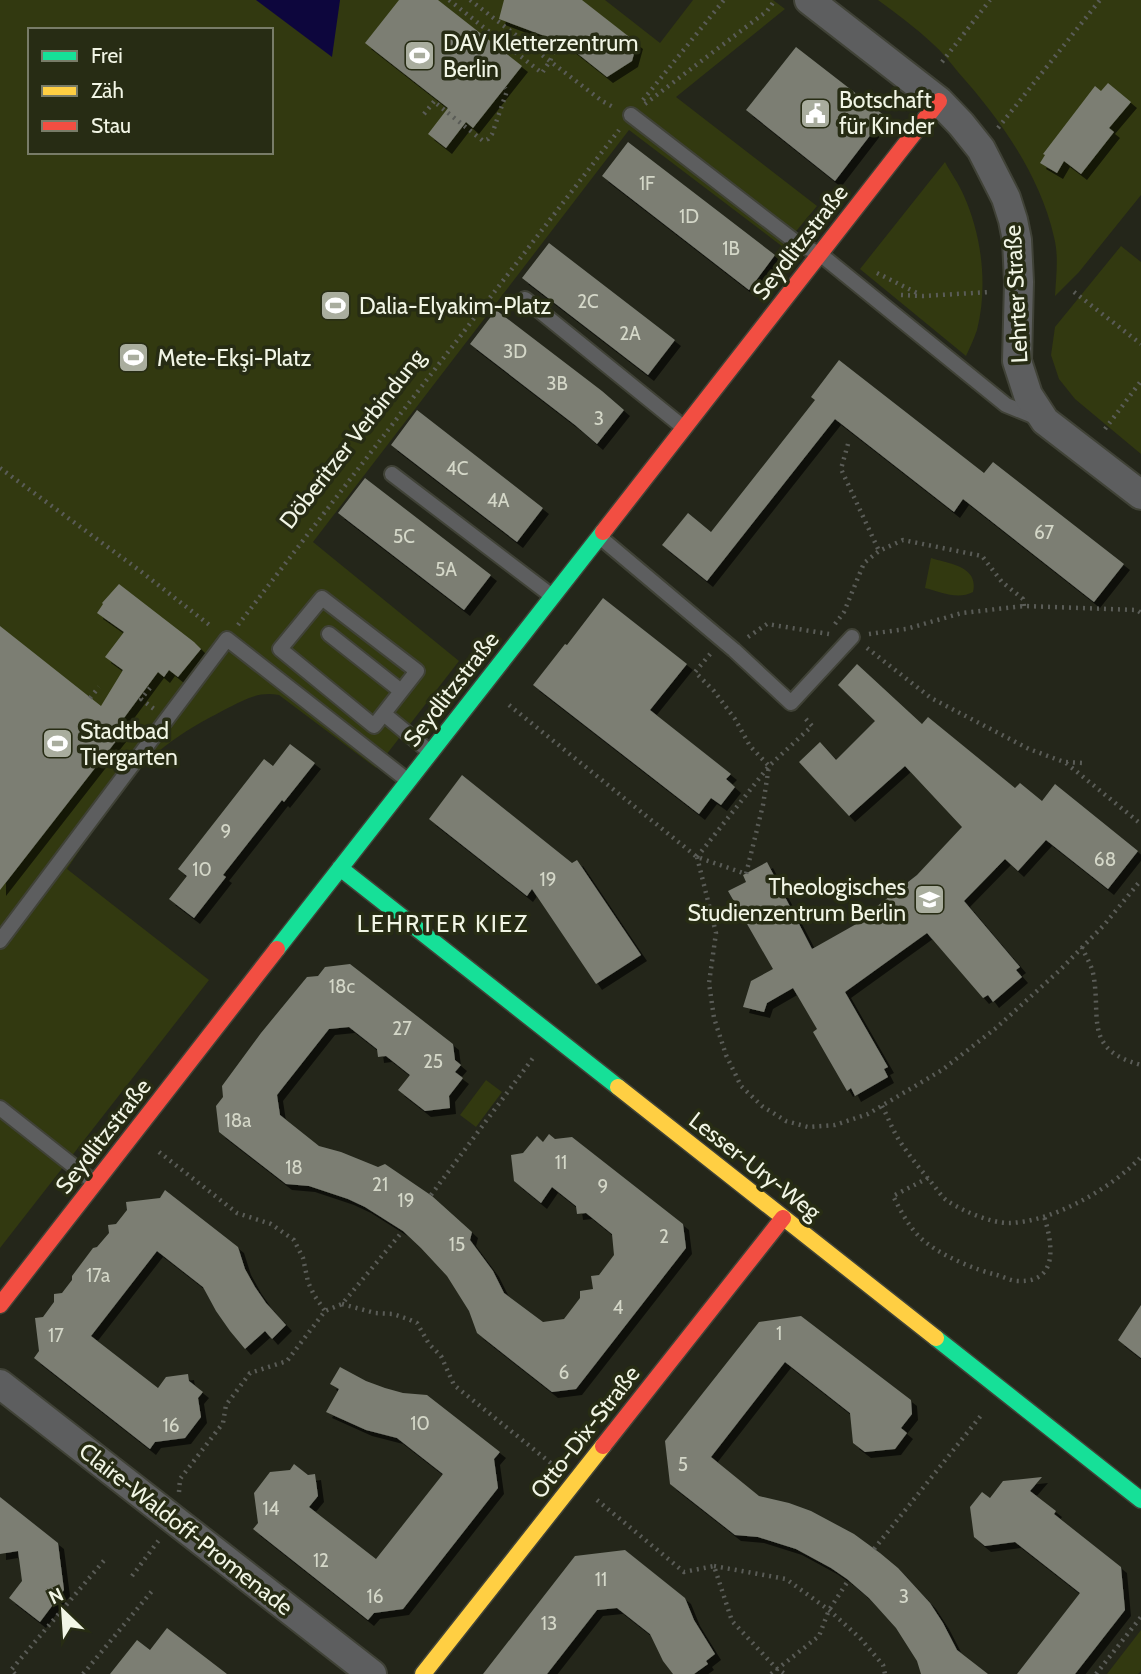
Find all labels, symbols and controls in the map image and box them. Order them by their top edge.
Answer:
legend [28,28,273,154]
place label: DAV Kletterzentrum Berlin [443,29,639,83]
sports icon: DAV Kletterzentrum Berlin [403,39,437,73]
text: Frei [91,43,123,68]
text: Zäh [91,78,124,103]
place label: Botschaft für Kinder [839,86,935,140]
public building icon: Botschaft für Kinder [799,96,833,130]
text: Stau [91,113,131,138]
house number: 1F [639,172,655,195]
street label: Seydlitzstraße [746,179,854,305]
house number: 1D [679,205,699,228]
street label: Lehrter Straße [998,224,1034,364]
house number: 1B [722,237,740,260]
sports icon: Dalia-Elyakim-Platz [319,289,353,323]
house number: 2C [577,290,599,313]
place label: Dalia-Elyakim-Platz [359,292,551,320]
house number: 2A [619,322,641,345]
house number: 3D [503,340,527,363]
sports icon: Mete-Ekşi-Platz [117,341,151,375]
street label: Döberitzer Verbindung [273,343,431,534]
place label: Mete-Ekşi-Platz [157,344,312,372]
house number: 3B [546,372,568,395]
house number: 3 [594,407,604,430]
house number: 4C [446,457,469,480]
house number: 4A [487,489,510,512]
house number: 67 [1034,521,1055,544]
house number: 5C [393,525,415,548]
house number: 5A [435,558,457,581]
street label: Seydlitzstraße [397,626,505,752]
place label: Stadtbad Tiergarten [80,717,178,771]
sports icon: Stadtbad Tiergarten [40,727,74,761]
house number: 9 [221,820,231,843]
house number: 68 [1094,848,1116,871]
house number: 10 [192,858,212,881]
house number: 19 [540,868,557,891]
place label: Theologisches Studienzentrum Berlin [687,873,906,927]
school or university icon: Theologisches Studienzentrum Berlin [912,883,946,917]
district label: LEHRTER KIEZ [357,909,529,938]
house number: 18c [329,975,356,998]
house number: 27 [392,1017,412,1040]
house number: 25 [423,1050,443,1073]
street label: Seydlitzstraße [49,1073,157,1199]
street label: Lesser-Ury-Weg [684,1106,827,1226]
house number: 18a [225,1109,251,1132]
house number: 11 [555,1151,567,1174]
house number: 18 [285,1156,303,1179]
house number: 21 [372,1173,388,1196]
house number: 9 [598,1175,608,1198]
house number: 19 [398,1189,415,1212]
house number: 2 [659,1225,669,1248]
house number: 15 [449,1233,465,1256]
house number: 17a [86,1264,110,1287]
house number: 4 [613,1296,624,1319]
house number: 1 [776,1322,782,1345]
house number: 17 [48,1324,64,1347]
street label: Otto-Dix-Straße [524,1360,646,1504]
house number: 6 [559,1361,569,1384]
house number: 10 [410,1412,430,1435]
house number: 16 [163,1414,180,1437]
street label: Claire-Waldoff-Promenade [73,1437,299,1621]
house number: 5 [678,1453,688,1476]
house number: 14 [262,1497,280,1520]
house number: 12 [313,1549,329,1572]
house number: 11 [595,1568,607,1591]
north arrow [28,1576,98,1646]
text: N [45,1583,67,1609]
house number: 16 [367,1585,384,1608]
house number: 3 [899,1585,909,1608]
house number: 13 [541,1612,557,1635]

